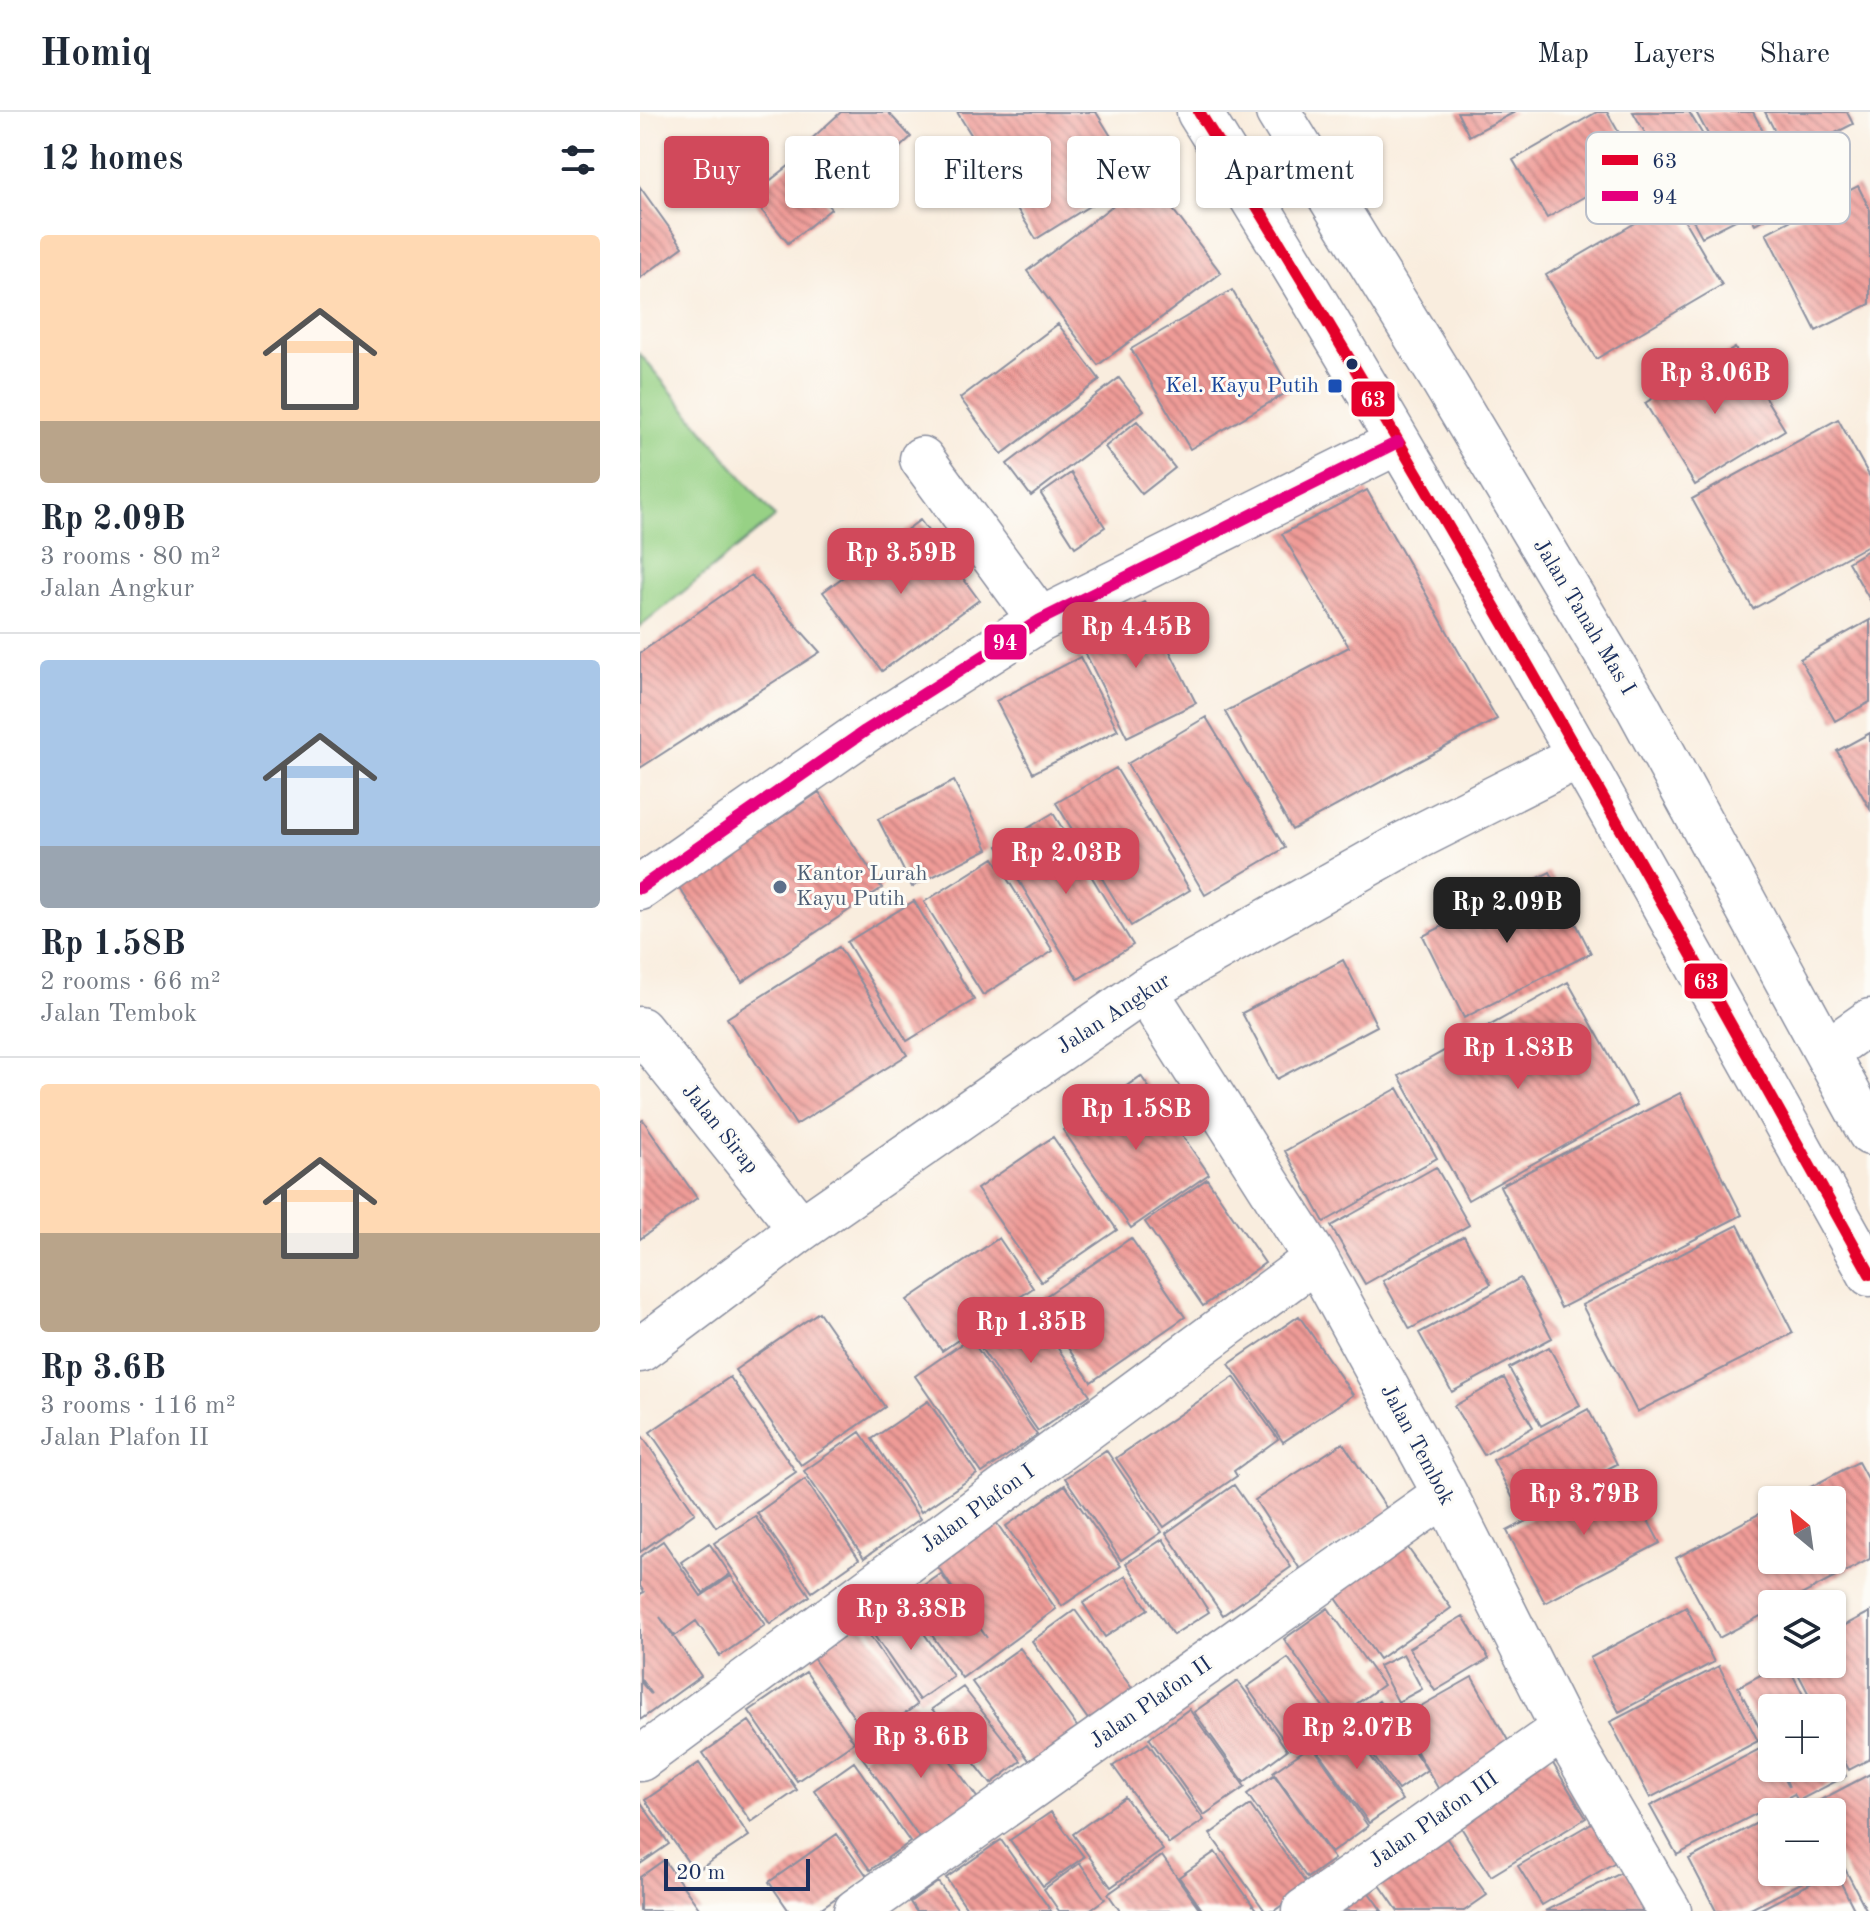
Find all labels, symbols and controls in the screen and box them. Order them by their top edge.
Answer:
text: Homiq [40,36,152,74]
text: Map [1537,41,1589,69]
text: Layers [1633,41,1715,69]
text: Share [1759,41,1830,69]
legend [1586,132,1850,224]
chip: Buy [664,136,769,208]
chip: Rent [785,136,899,208]
chip: Filters [915,136,1051,208]
chip: New [1067,136,1180,208]
chip: Apartment [1196,136,1383,208]
icon: filters [556,138,600,182]
text: 12 homes [40,143,183,177]
text: 63 [1652,151,1678,173]
text: 94 [1652,187,1678,209]
icon: home [248,287,392,431]
pin: Rp 3.06B [1632,348,1798,416]
unlabelled marker [1344,356,1360,372]
text: Rp 3.06B [1659,361,1771,387]
place label: Kel. Kayu Putih [1165,375,1319,397]
marker: Kel. Kayu Putih [1326,377,1344,395]
line badge: 63 [1350,380,1396,418]
text: 63 [1360,390,1386,412]
text: Rp 2.09B [40,503,186,537]
pin: Rp 3.59B [818,528,984,596]
street label: Jalan Tanah Mas I [1529,535,1639,699]
text: Rp 3.59B [845,541,957,567]
text: 3 rooms · 80 m² [40,544,221,570]
text: Jalan Angkur [40,576,194,602]
pin: Rp 4.45B [1053,602,1219,670]
text: Rp 4.45B [1080,615,1192,641]
line badge: 94 [983,623,1028,661]
text: 94 [992,633,1018,655]
icon: home [248,712,392,856]
pin: Rp 2.03B [983,828,1149,896]
text: Rp 2.03B [1010,841,1122,867]
place label: Kantor Lurah Kayu Putih [796,863,928,910]
pin: Rp 2.09B [1424,877,1590,945]
marker: Kantor Lurah Kayu Putih [771,878,789,896]
text: Rp 2.09B [1451,890,1563,916]
text: Rp 1.58B [40,928,186,962]
line badge: 63 [1683,962,1729,1000]
text: 2 rooms · 66 m² [40,969,221,995]
street label: Jalan Angkur [1053,969,1175,1059]
text: 63 [1693,972,1719,994]
text: Jalan Tembok [40,1001,197,1027]
pin: Rp 1.83B [1435,1023,1601,1091]
text: Rp 1.83B [1462,1036,1574,1062]
street label: Jalan Sirap [677,1080,763,1178]
pin: Rp 1.58B [1053,1084,1219,1152]
text: Rp 1.58B [1080,1097,1192,1123]
icon: home [248,1136,392,1280]
pin: Rp 1.35B [948,1297,1114,1365]
text: Rp 1.35B [975,1310,1087,1336]
text: Rp 3.6B [40,1352,166,1386]
street label: Jalan Tembok [1376,1381,1458,1509]
text: 3 rooms · 116 m² [40,1393,236,1419]
text: Jalan Plafon II [40,1425,209,1451]
street label: Jalan Plafon I [917,1461,1039,1557]
pin: Rp 3.79B [1501,1469,1667,1537]
text: Rp 3.79B [1528,1482,1640,1508]
north arrow [1758,1486,1846,1574]
map controls [1758,1486,1846,1886]
pin: Rp 3.38B [828,1584,994,1652]
button: layers [1758,1590,1846,1678]
text: Rp 3.38B [855,1597,967,1623]
street label: Jalan Plafon II [1086,1653,1216,1753]
button: + [1758,1694,1846,1782]
pin: Rp 2.07B [1274,1703,1440,1771]
pin: Rp 3.6B [847,1712,995,1780]
text: Rp 2.07B [1301,1716,1413,1742]
text: Rp 3.6B [873,1725,969,1751]
street label: Jalan Plafon III [1366,1768,1502,1872]
button: − [1758,1798,1846,1886]
scale bar [664,1855,810,1891]
text: 20 m [676,1862,725,1884]

